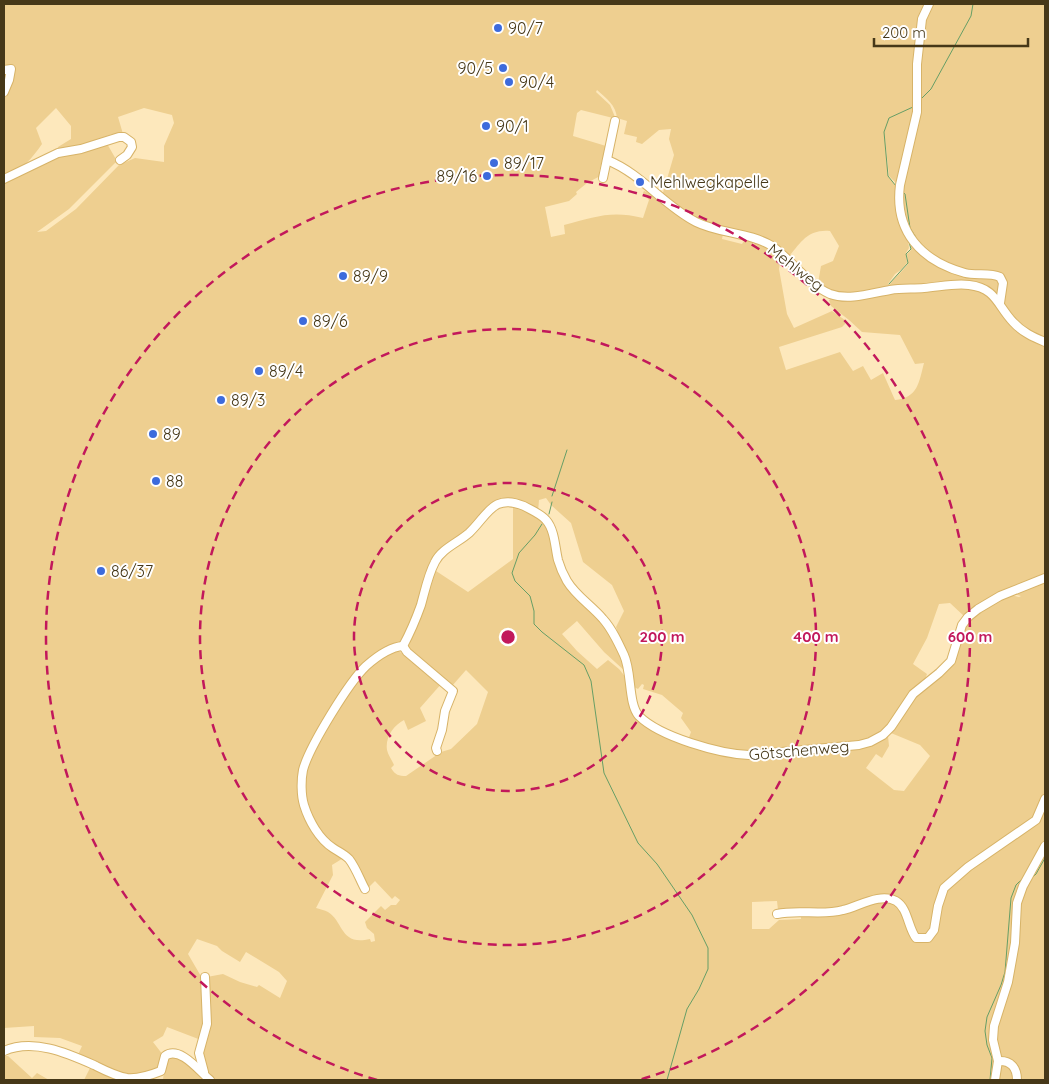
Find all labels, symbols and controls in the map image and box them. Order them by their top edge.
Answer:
scale bar [874,15,1028,47]
place label: 90/7 [508,18,543,38]
marker: 90/7 [492,22,504,34]
text: 200 m [882,23,926,42]
place label: 90/5 [457,58,493,78]
marker: 90/5 [497,62,509,74]
place label: 90/4 [519,72,554,92]
marker: 90/4 [503,76,515,88]
place label: 90/1 [496,116,529,136]
marker: 90/1 [480,120,492,132]
place label: 89/17 [504,153,544,173]
marker: 89/17 [488,157,500,169]
place label: 89/16 [437,166,477,186]
marker: 89/16 [481,170,493,182]
place label: Mehlwegkapelle [650,172,769,192]
marker: Mehlwegkapelle [634,176,646,188]
street label: Mehlweg [764,239,828,295]
place label: 89/9 [353,266,388,286]
marker: 89/9 [337,270,349,282]
place label: 89/6 [313,311,348,331]
marker: 89/6 [297,315,309,327]
place label: 89/4 [269,361,303,381]
marker: 89/4 [253,365,265,377]
place label: 89/3 [231,390,265,410]
marker: 89/3 [215,394,227,406]
place label: 89 [163,424,181,444]
marker: 89 [147,428,159,440]
place label: 88 [166,471,183,491]
marker: 88 [150,475,162,487]
place label: 86/37 [111,561,153,581]
marker: 86/37 [95,565,107,577]
text: 200 m [640,627,685,646]
text: 400 m [793,627,839,646]
text: 600 m [948,627,992,646]
centre of rings [499,628,517,646]
street label: Götschenweg [748,736,850,764]

